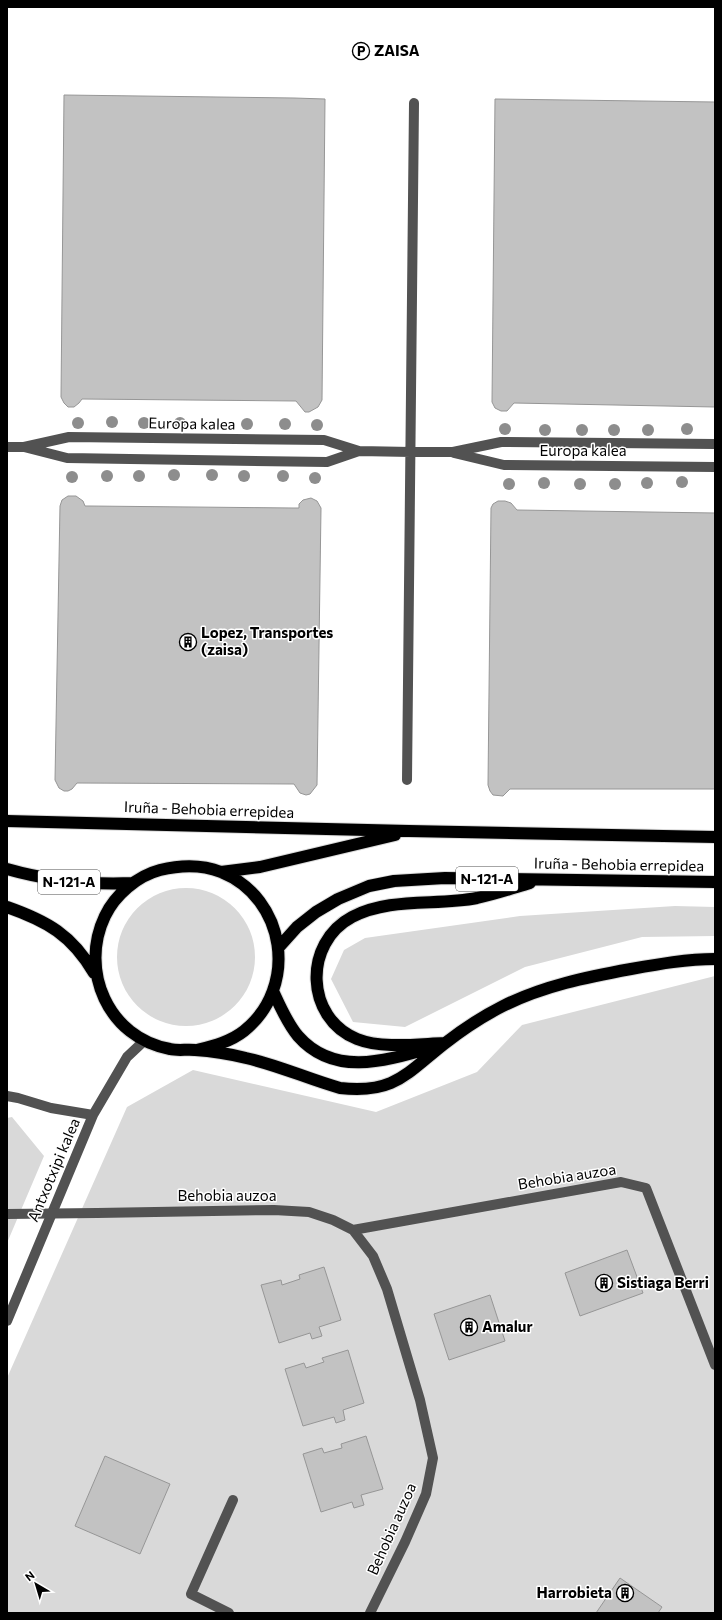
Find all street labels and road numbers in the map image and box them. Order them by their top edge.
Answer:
street label: Europa kalea [148,413,236,433]
street label: Europa kalea [539,441,627,459]
street label: Iruña - Behobia errepidea [124,797,294,821]
street label: Iruña - Behobia errepidea [534,854,704,874]
road number: N-121-A [456,867,518,891]
road number: N-121-A [38,870,100,894]
street label: Antxotxipi kalea [23,1115,83,1224]
street label: Behobia auzoa [517,1159,617,1193]
street label: Behobia auzoa [177,1186,277,1204]
street label: Behobia auzoa [363,1480,419,1578]

